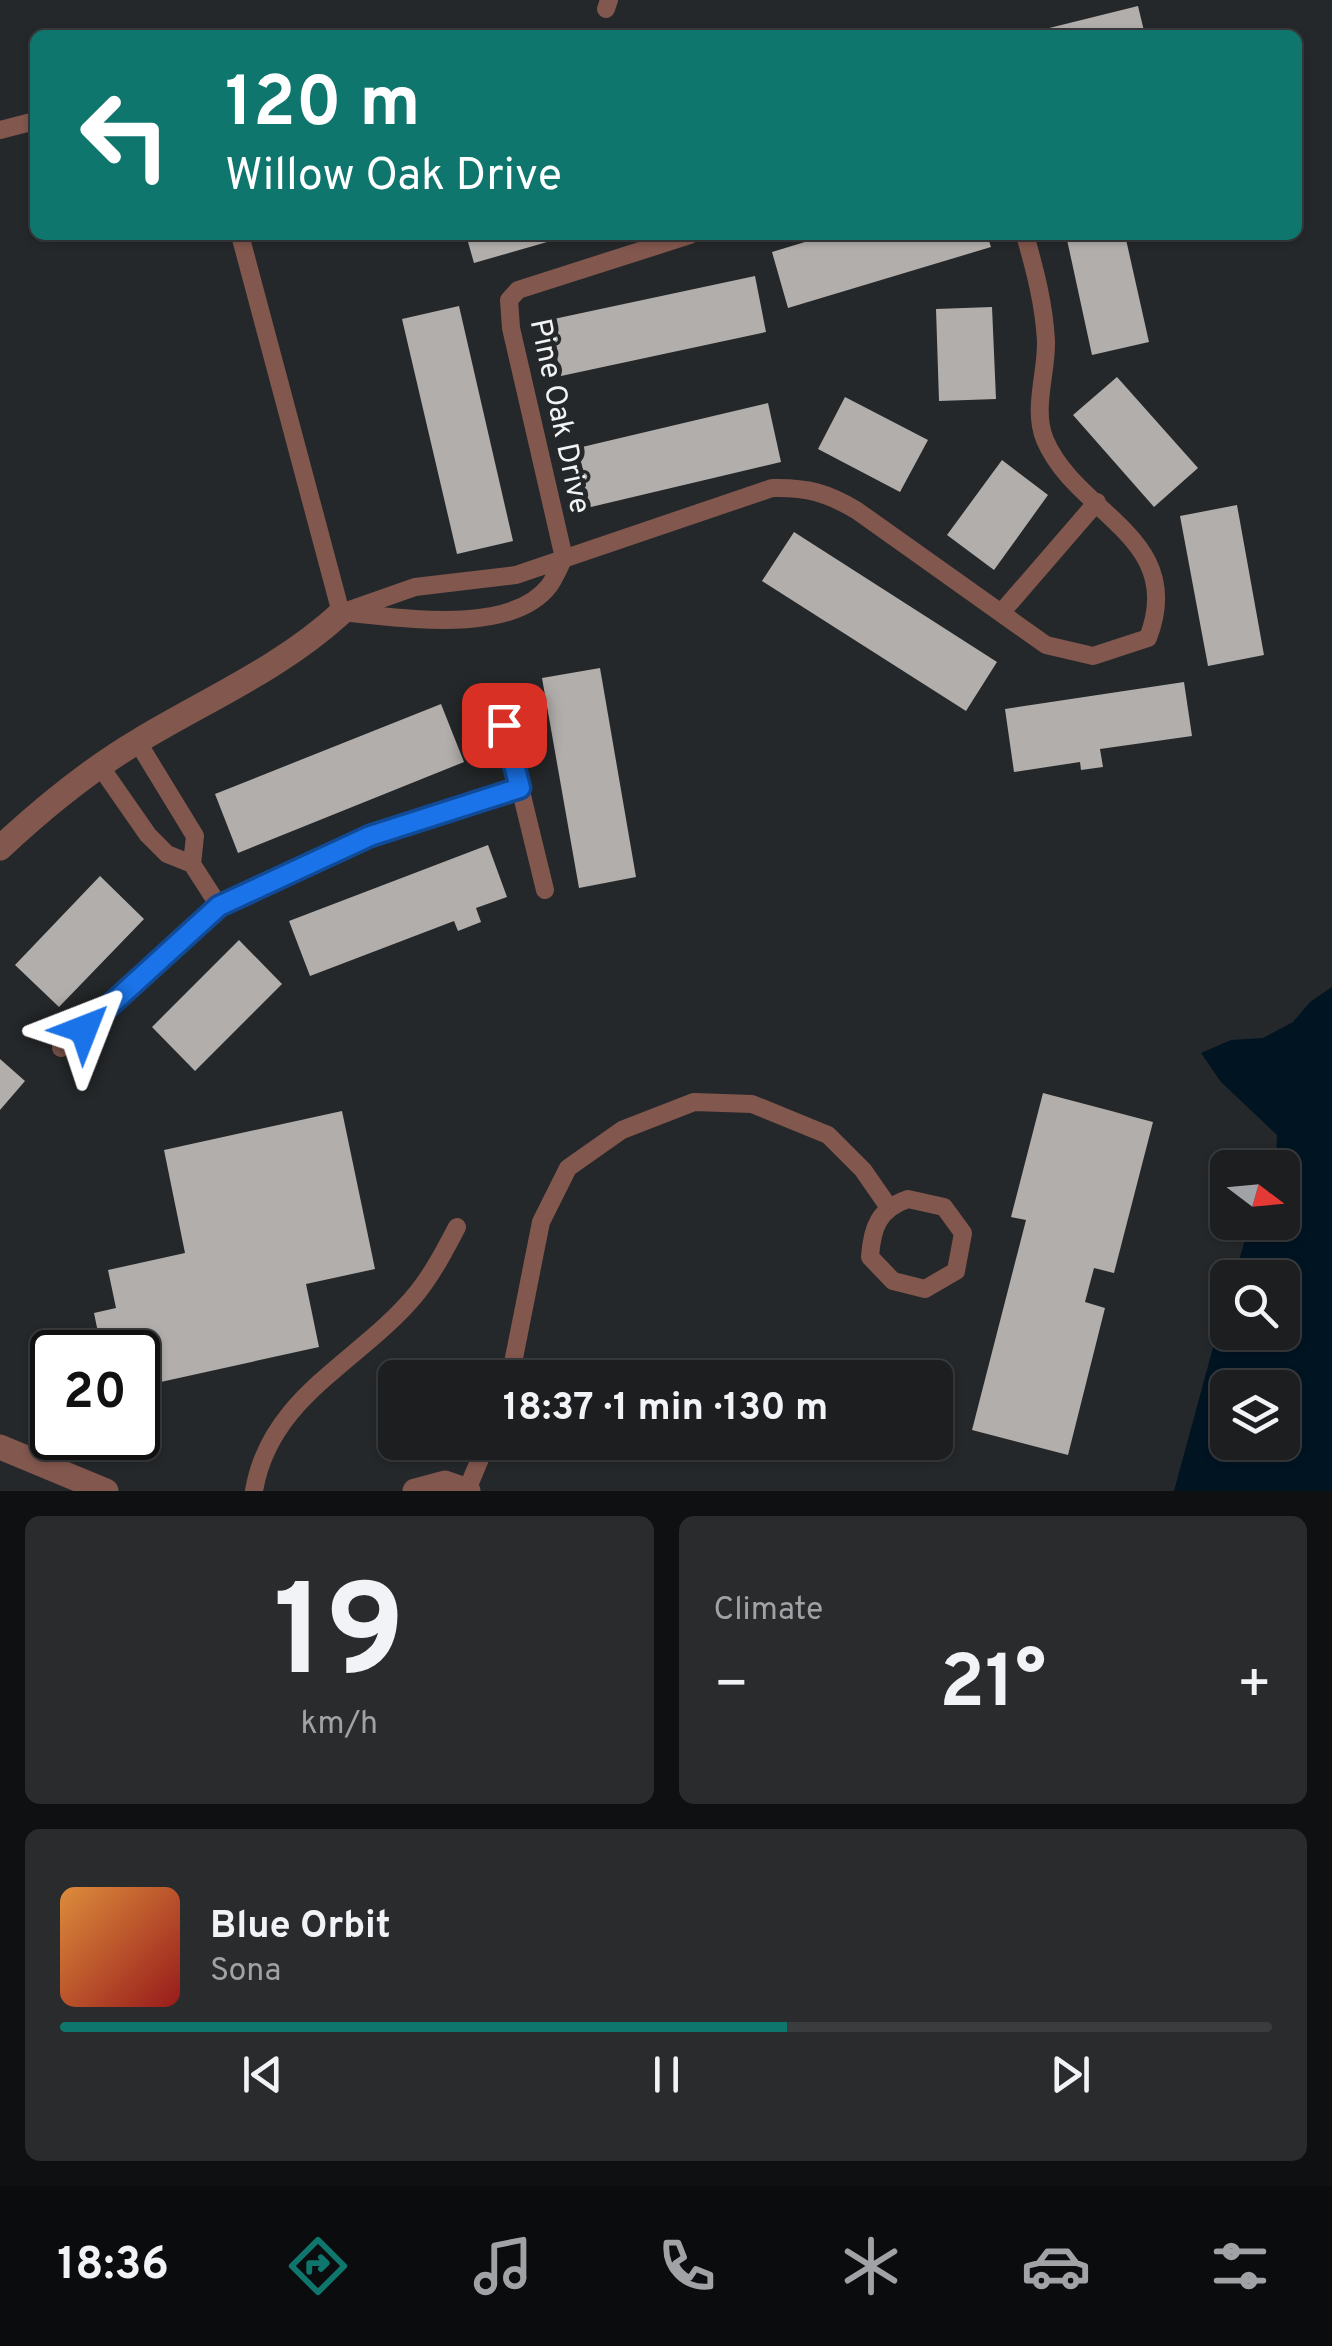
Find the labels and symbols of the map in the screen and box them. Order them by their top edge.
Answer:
street label: Pine Oak Drive [520,316,597,517]
pin [462,683,547,768]
position arrow [32,977,136,1081]
north arrow [1210,1150,1300,1240]
speed limit sign: 20 [30,1330,160,1460]

